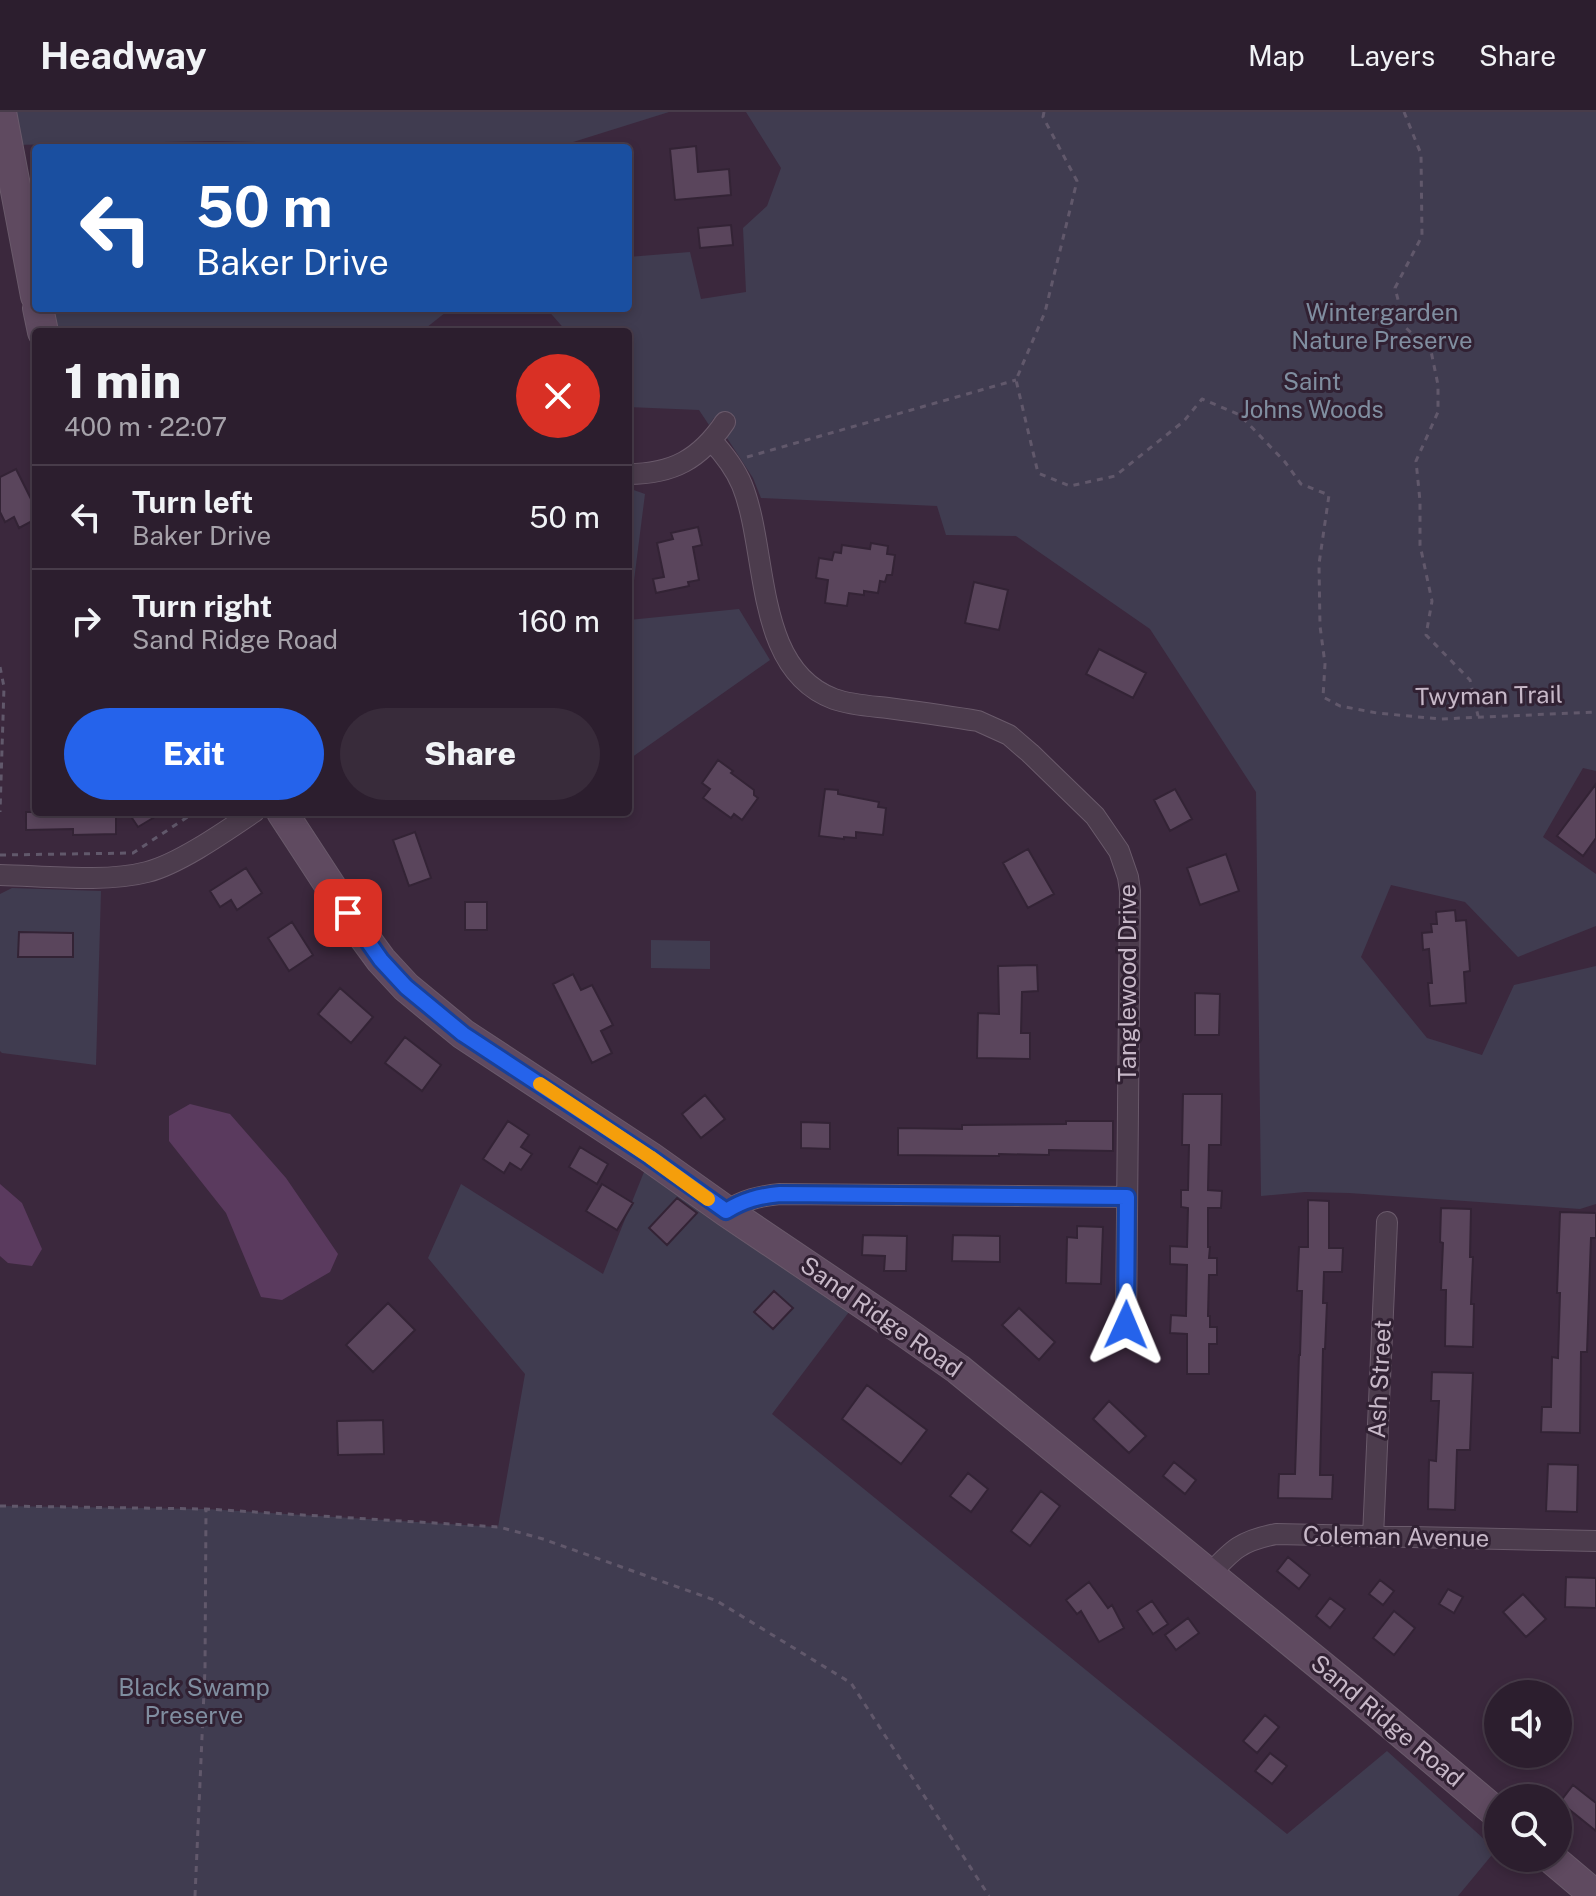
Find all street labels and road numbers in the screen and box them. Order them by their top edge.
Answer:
street label: Twyman Trail [1415,680,1563,710]
street label: Tanglewood Drive [1113,884,1141,1082]
street label: Sand Ridge Road [796,1250,968,1382]
street label: Ash Street [1362,1319,1396,1439]
street label: Coleman Avenue [1303,1520,1489,1552]
street label: Sand Ridge Road [1306,1648,1469,1792]

